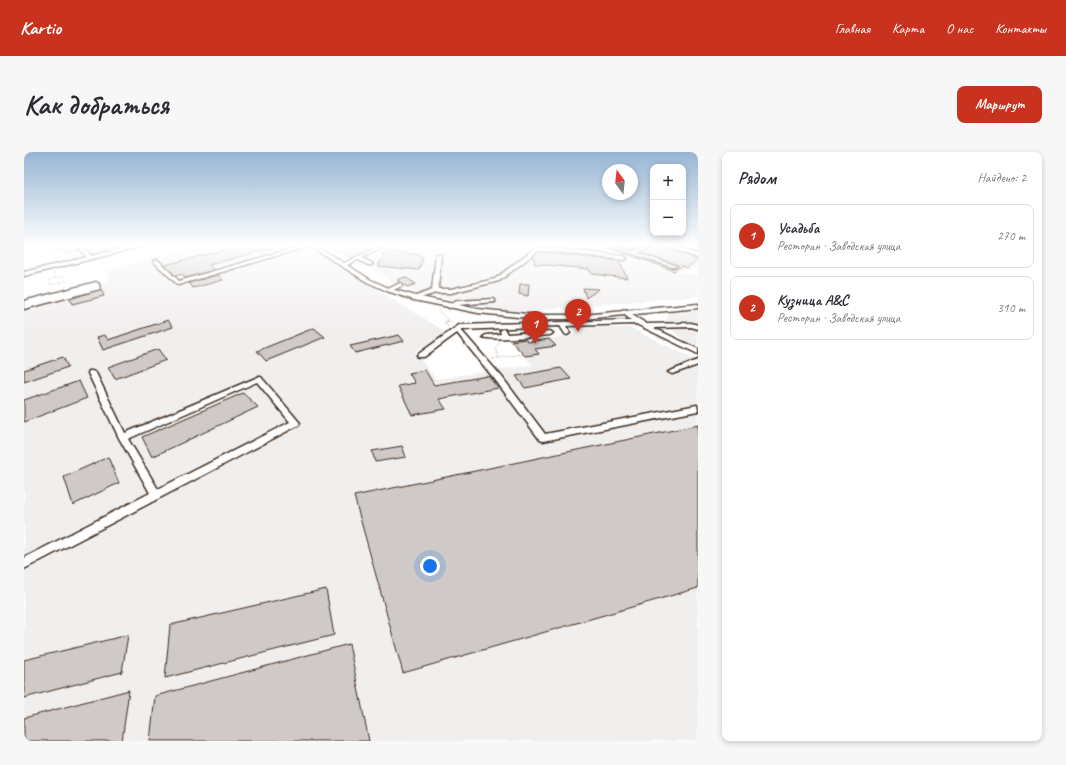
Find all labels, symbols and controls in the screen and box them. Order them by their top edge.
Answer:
text: Kartio [20,16,61,40]
text: Главная [835,20,870,37]
text: Карта [892,20,924,37]
text: О нас [946,20,973,37]
text: Контакты [995,20,1046,37]
button: Маршрут [957,86,1042,123]
text: Как добраться [24,87,169,122]
north arrow [602,164,638,200]
map controls [650,164,686,236]
button: + [650,164,686,200]
text: Рядом [738,168,776,189]
text: Найдено: 2 [978,170,1026,186]
button: − [650,200,686,236]
text: Усадьба [777,219,819,238]
text: 1 [749,228,755,244]
text: 270 m [997,228,1025,244]
text: Ресторан · Заводская улица [777,238,901,254]
text: Кузница А&С [777,291,848,310]
pin: 2 [565,299,591,332]
text: 2 [749,300,755,316]
text: 310 m [997,300,1025,316]
text: Ресторан · Заводская улица [777,310,901,326]
pin: 1 [522,311,548,344]
your location [420,556,440,576]

